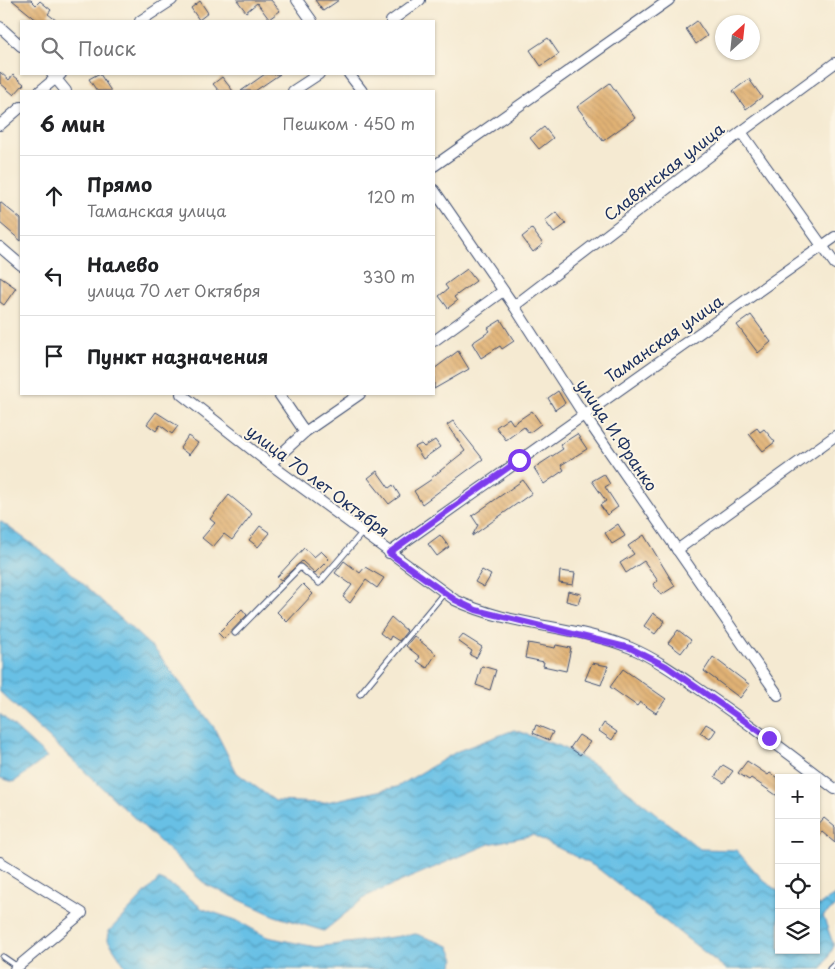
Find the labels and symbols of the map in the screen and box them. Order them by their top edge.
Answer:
north arrow [715,15,760,60]
street label: Славянская улица [598,116,729,226]
street label: Таманская улица [599,288,727,388]
street label: улица И.Франко [571,374,664,495]
street label: улица 70 лет Октября [242,418,395,542]
route start [508,449,531,472]
route end [758,727,781,750]

